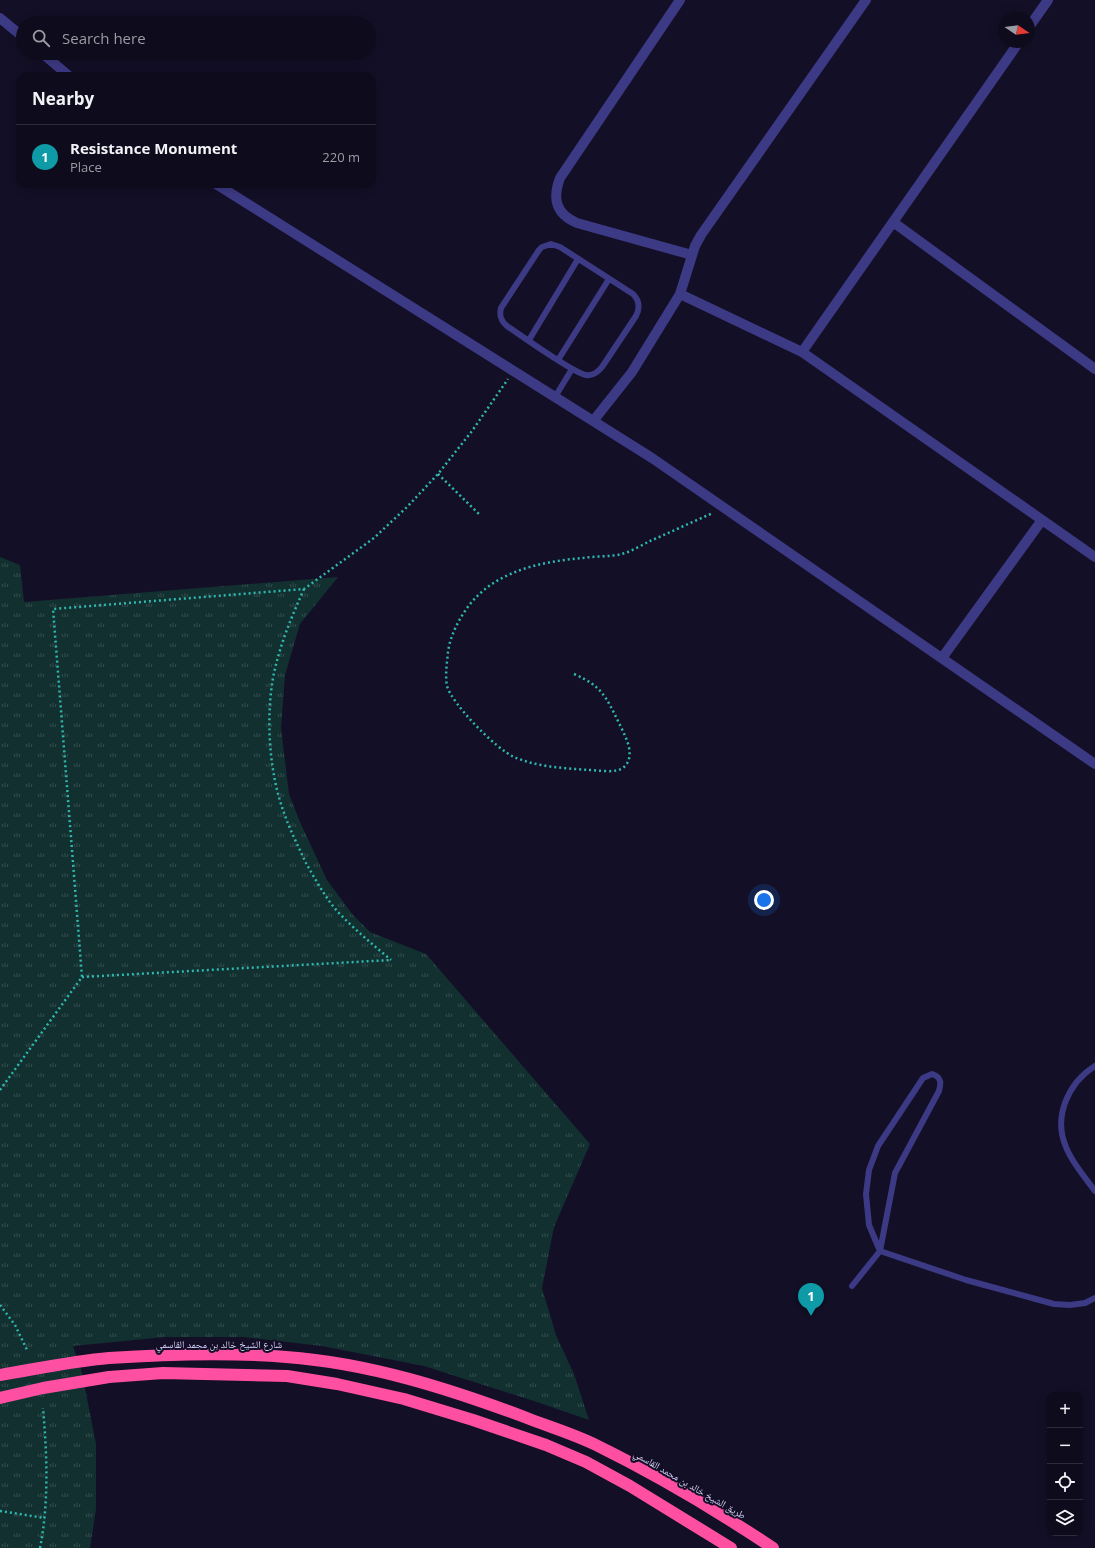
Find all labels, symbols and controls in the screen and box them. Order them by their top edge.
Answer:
north arrow [999,12,1035,48]
search box [16,16,376,60]
icon: search [30,27,52,49]
text: Search here [62,28,146,48]
text: Nearby [32,87,94,110]
text: Resistance Monument [70,138,237,158]
text: 1 [41,148,49,166]
text: 220 m [322,148,360,166]
text: Place [70,158,102,176]
your location [754,890,774,910]
pin: 1 [798,1283,824,1316]
street label: شارع الشيخ خالد بن محمد القاسمي [156,1337,283,1353]
map controls [1047,1392,1083,1536]
button: + [1047,1392,1083,1428]
button: − [1047,1428,1083,1464]
street label: طريق الشيخ خالد بن محمد القاسمي [630,1446,749,1524]
button: locate [1047,1464,1083,1500]
button: layers [1047,1500,1083,1536]

